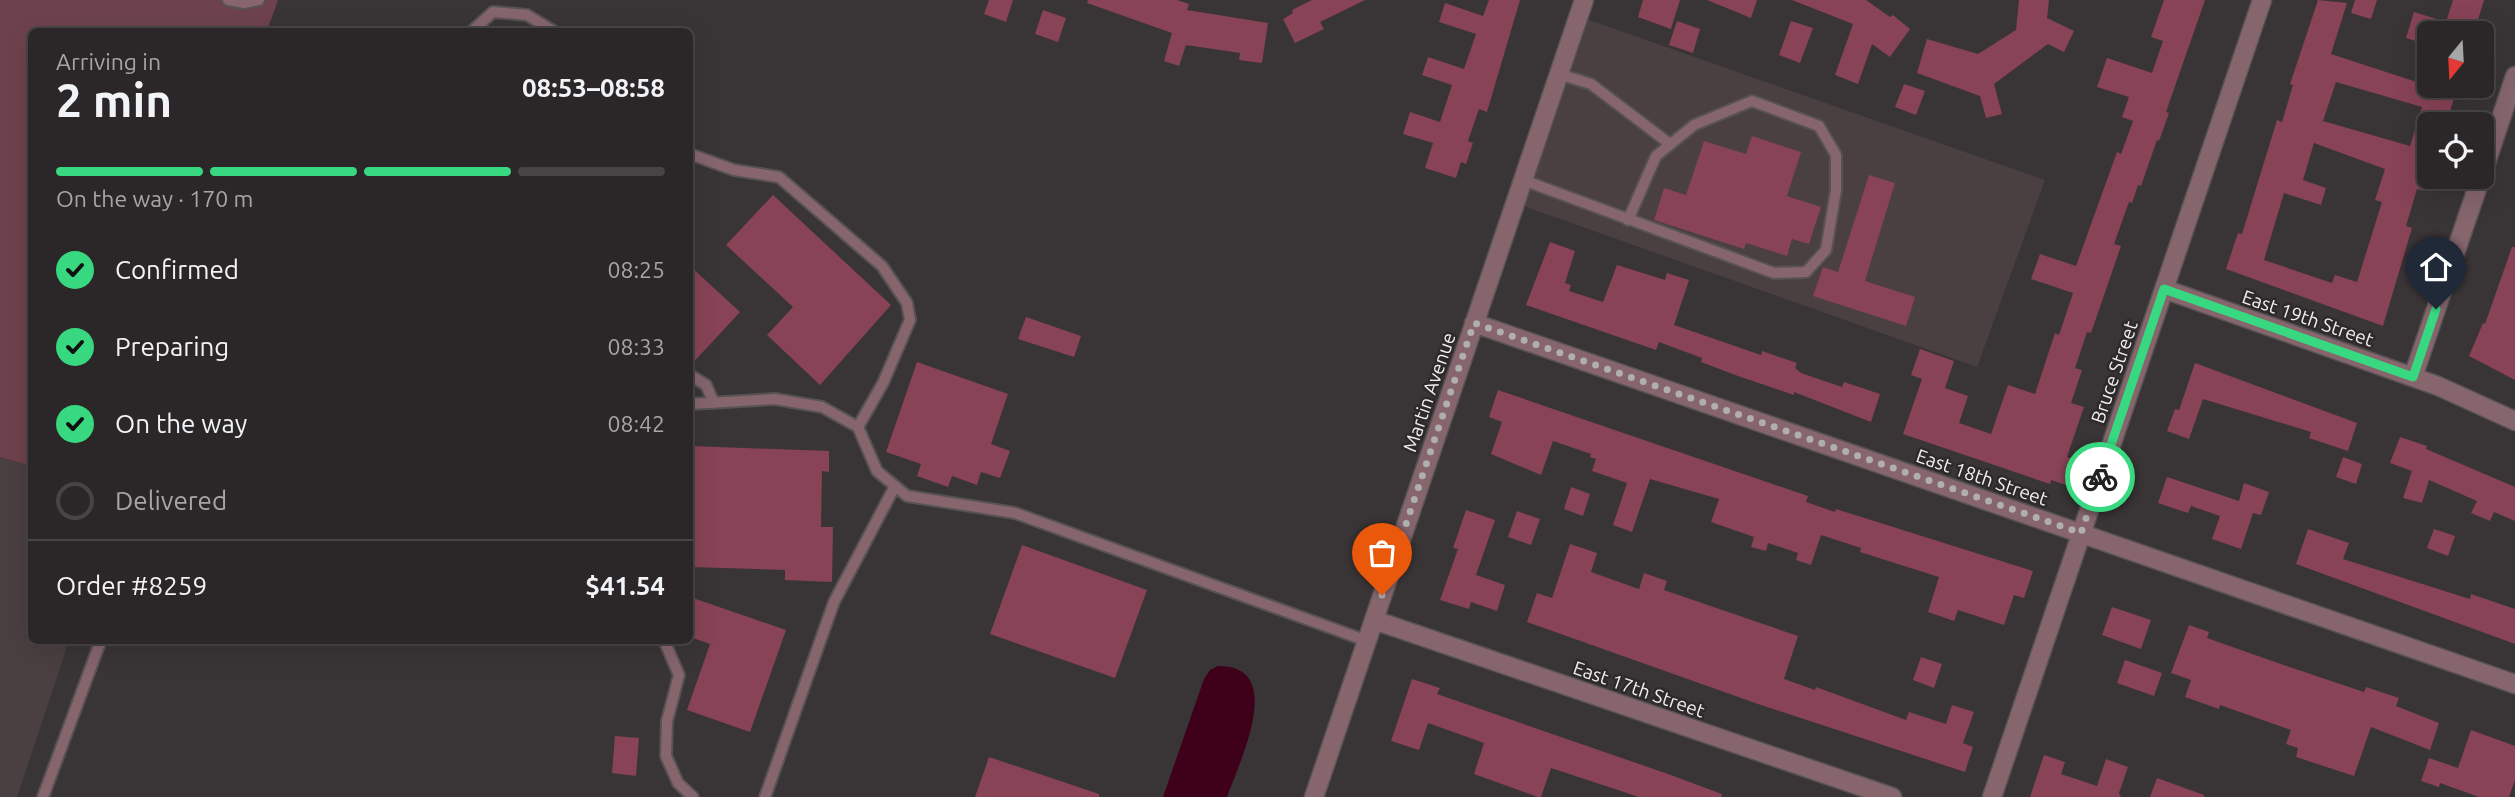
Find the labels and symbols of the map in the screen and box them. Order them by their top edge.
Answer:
north arrow [2417,21,2494,98]
pin [2406,237,2466,309]
street label: East 19th Street [2239,285,2377,351]
street label: Bruce Street [2086,317,2142,426]
street label: Martin Avenue [1398,329,1460,455]
courier [2065,442,2135,512]
street label: East 18th Street [1913,444,2051,510]
pin [1352,523,1412,595]
street label: East 17th Street [1570,656,1708,722]

